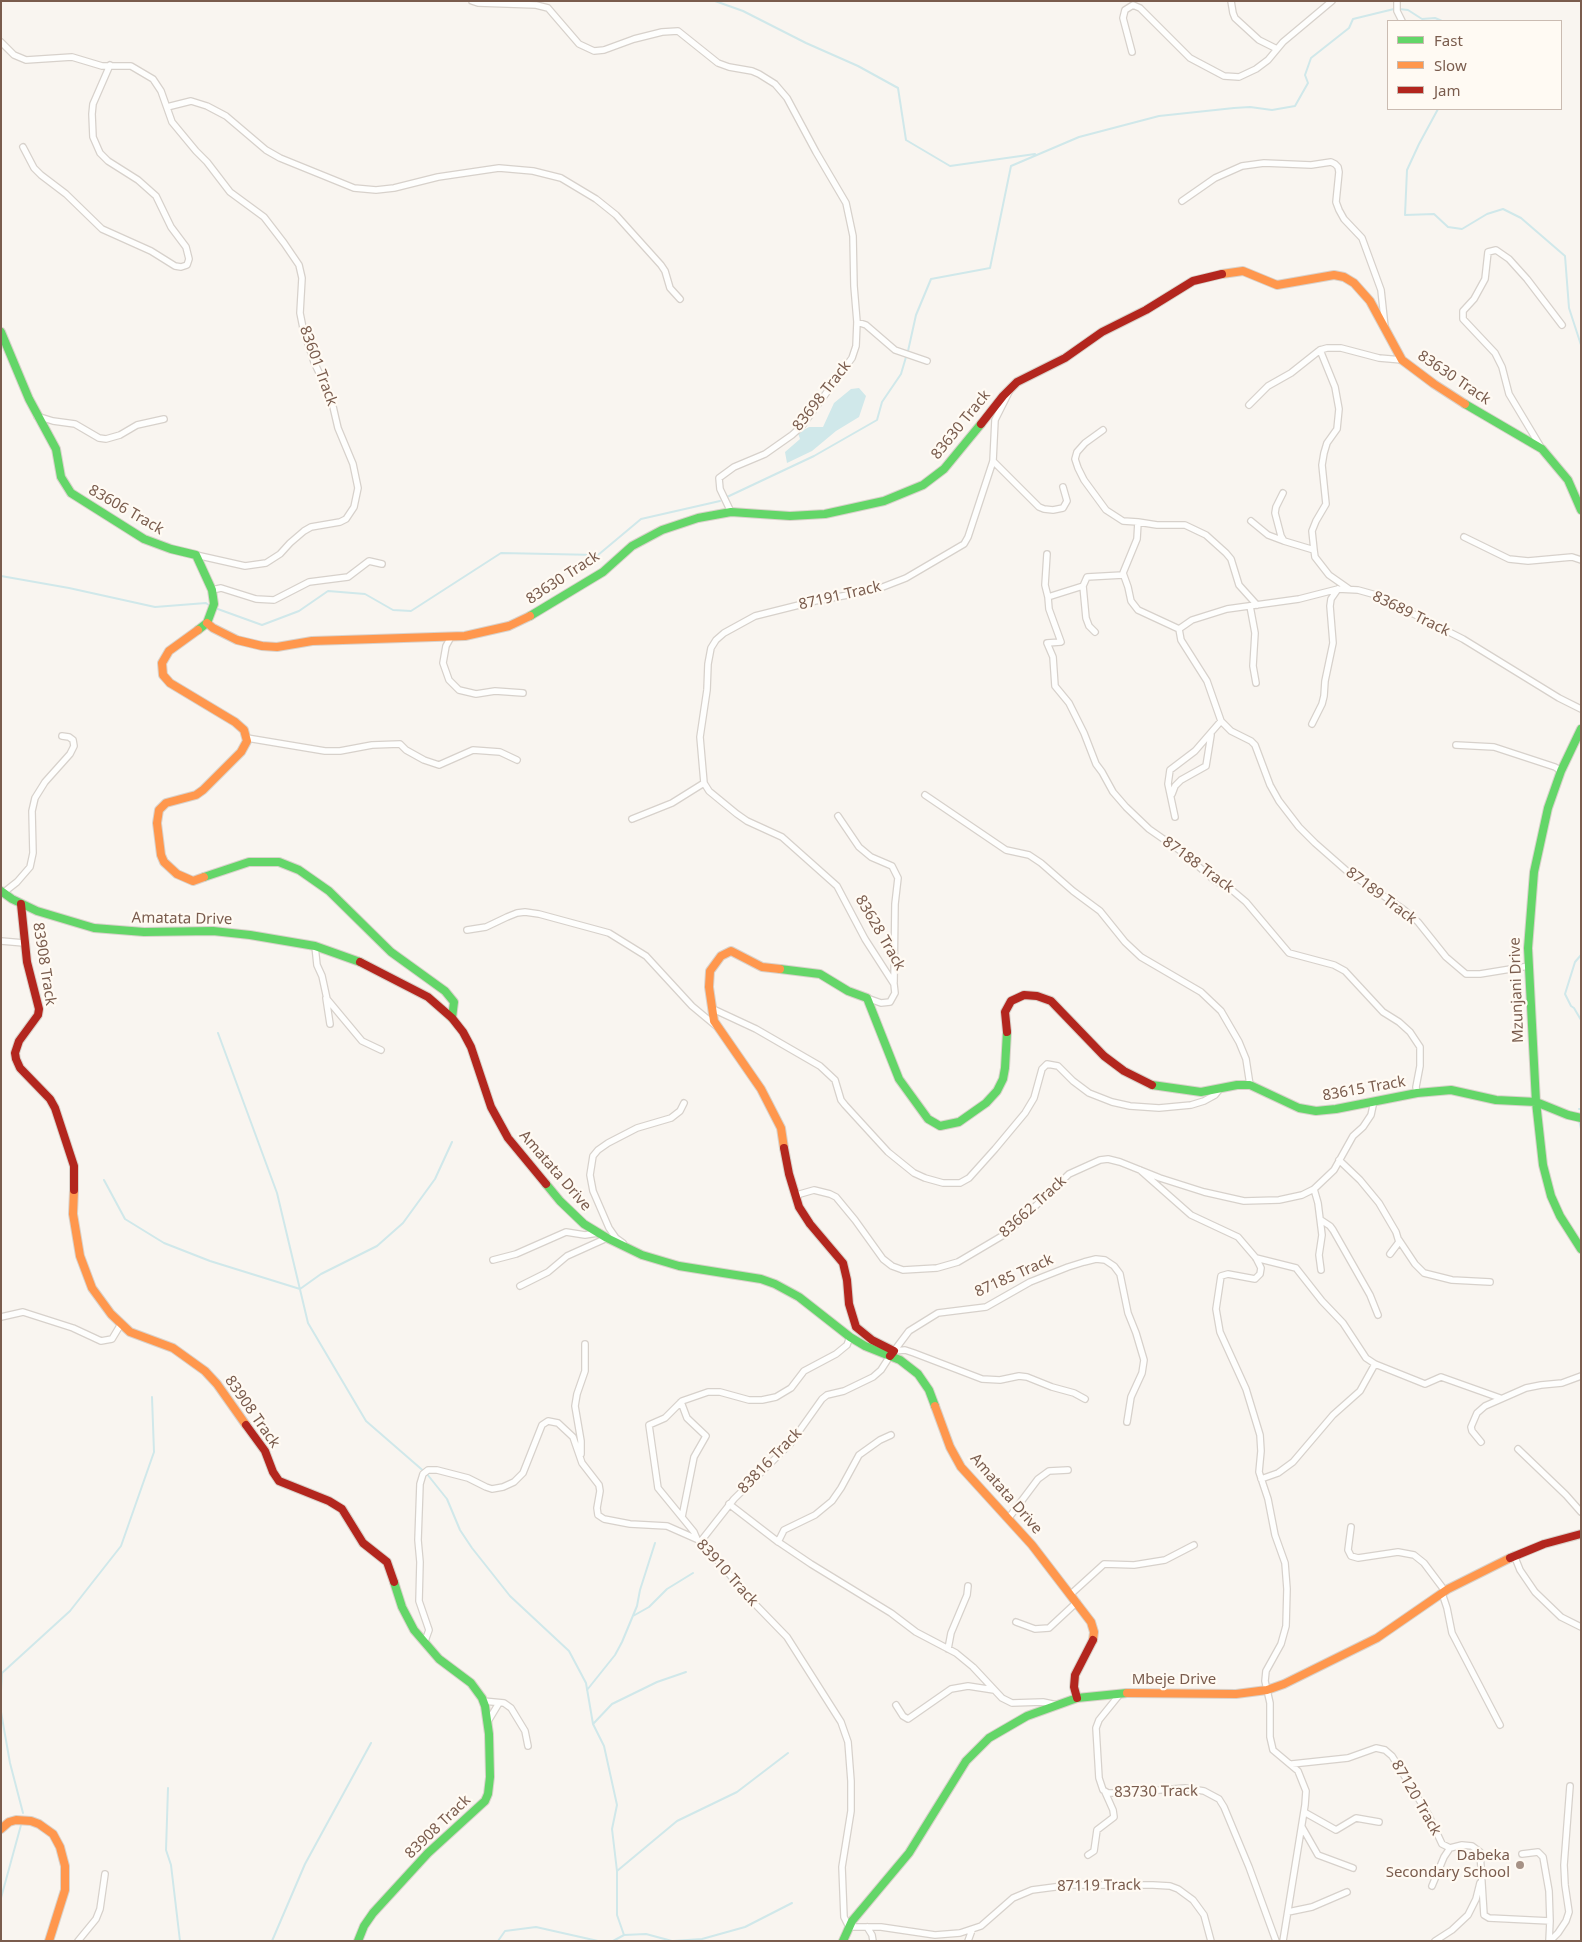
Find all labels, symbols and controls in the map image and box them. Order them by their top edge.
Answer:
legend [1387,20,1562,110]
text: Fast [1434,30,1463,50]
text: Slow [1434,55,1467,75]
text: Jam [1434,80,1461,100]
street label: 83601 Track [295,323,341,409]
street label: 83630 Track [1414,347,1494,409]
street label: 83698 Track [789,357,855,435]
street label: 83630 Track [928,387,994,463]
street label: 83606 Track [85,481,167,539]
street label: 83630 Track [523,548,603,608]
street label: 87191 Track [797,578,883,614]
street label: 83689 Track [1369,588,1453,640]
street label: 87188 Track [1159,833,1237,897]
street label: 87189 Track [1342,864,1420,928]
street label: 83628 Track [851,892,909,974]
street label: Amatata Drive [132,909,232,929]
street label: 83908 Track [29,921,59,1007]
street label: Mzunjani Drive [1506,937,1528,1043]
street label: 83615 Track [1321,1073,1407,1105]
street label: Amatata Drive [515,1127,595,1215]
street label: 83662 Track [996,1172,1070,1242]
street label: 87185 Track [972,1251,1056,1301]
street label: 83908 Track [221,1372,283,1452]
street label: 83816 Track [734,1425,806,1497]
street label: Amatata Drive [966,1450,1046,1538]
street label: 83910 Track [692,1536,762,1610]
street label: Mbeje Drive [1132,1671,1216,1689]
street label: 87120 Track [1387,1757,1445,1839]
street label: 83730 Track [1114,1782,1198,1802]
street label: 83908 Track [402,1791,474,1863]
place label: Dabeka Secondary School [1386,1847,1510,1882]
marker: Dabeka Secondary School [1514,1859,1526,1871]
street label: 87119 Track [1057,1876,1141,1896]

